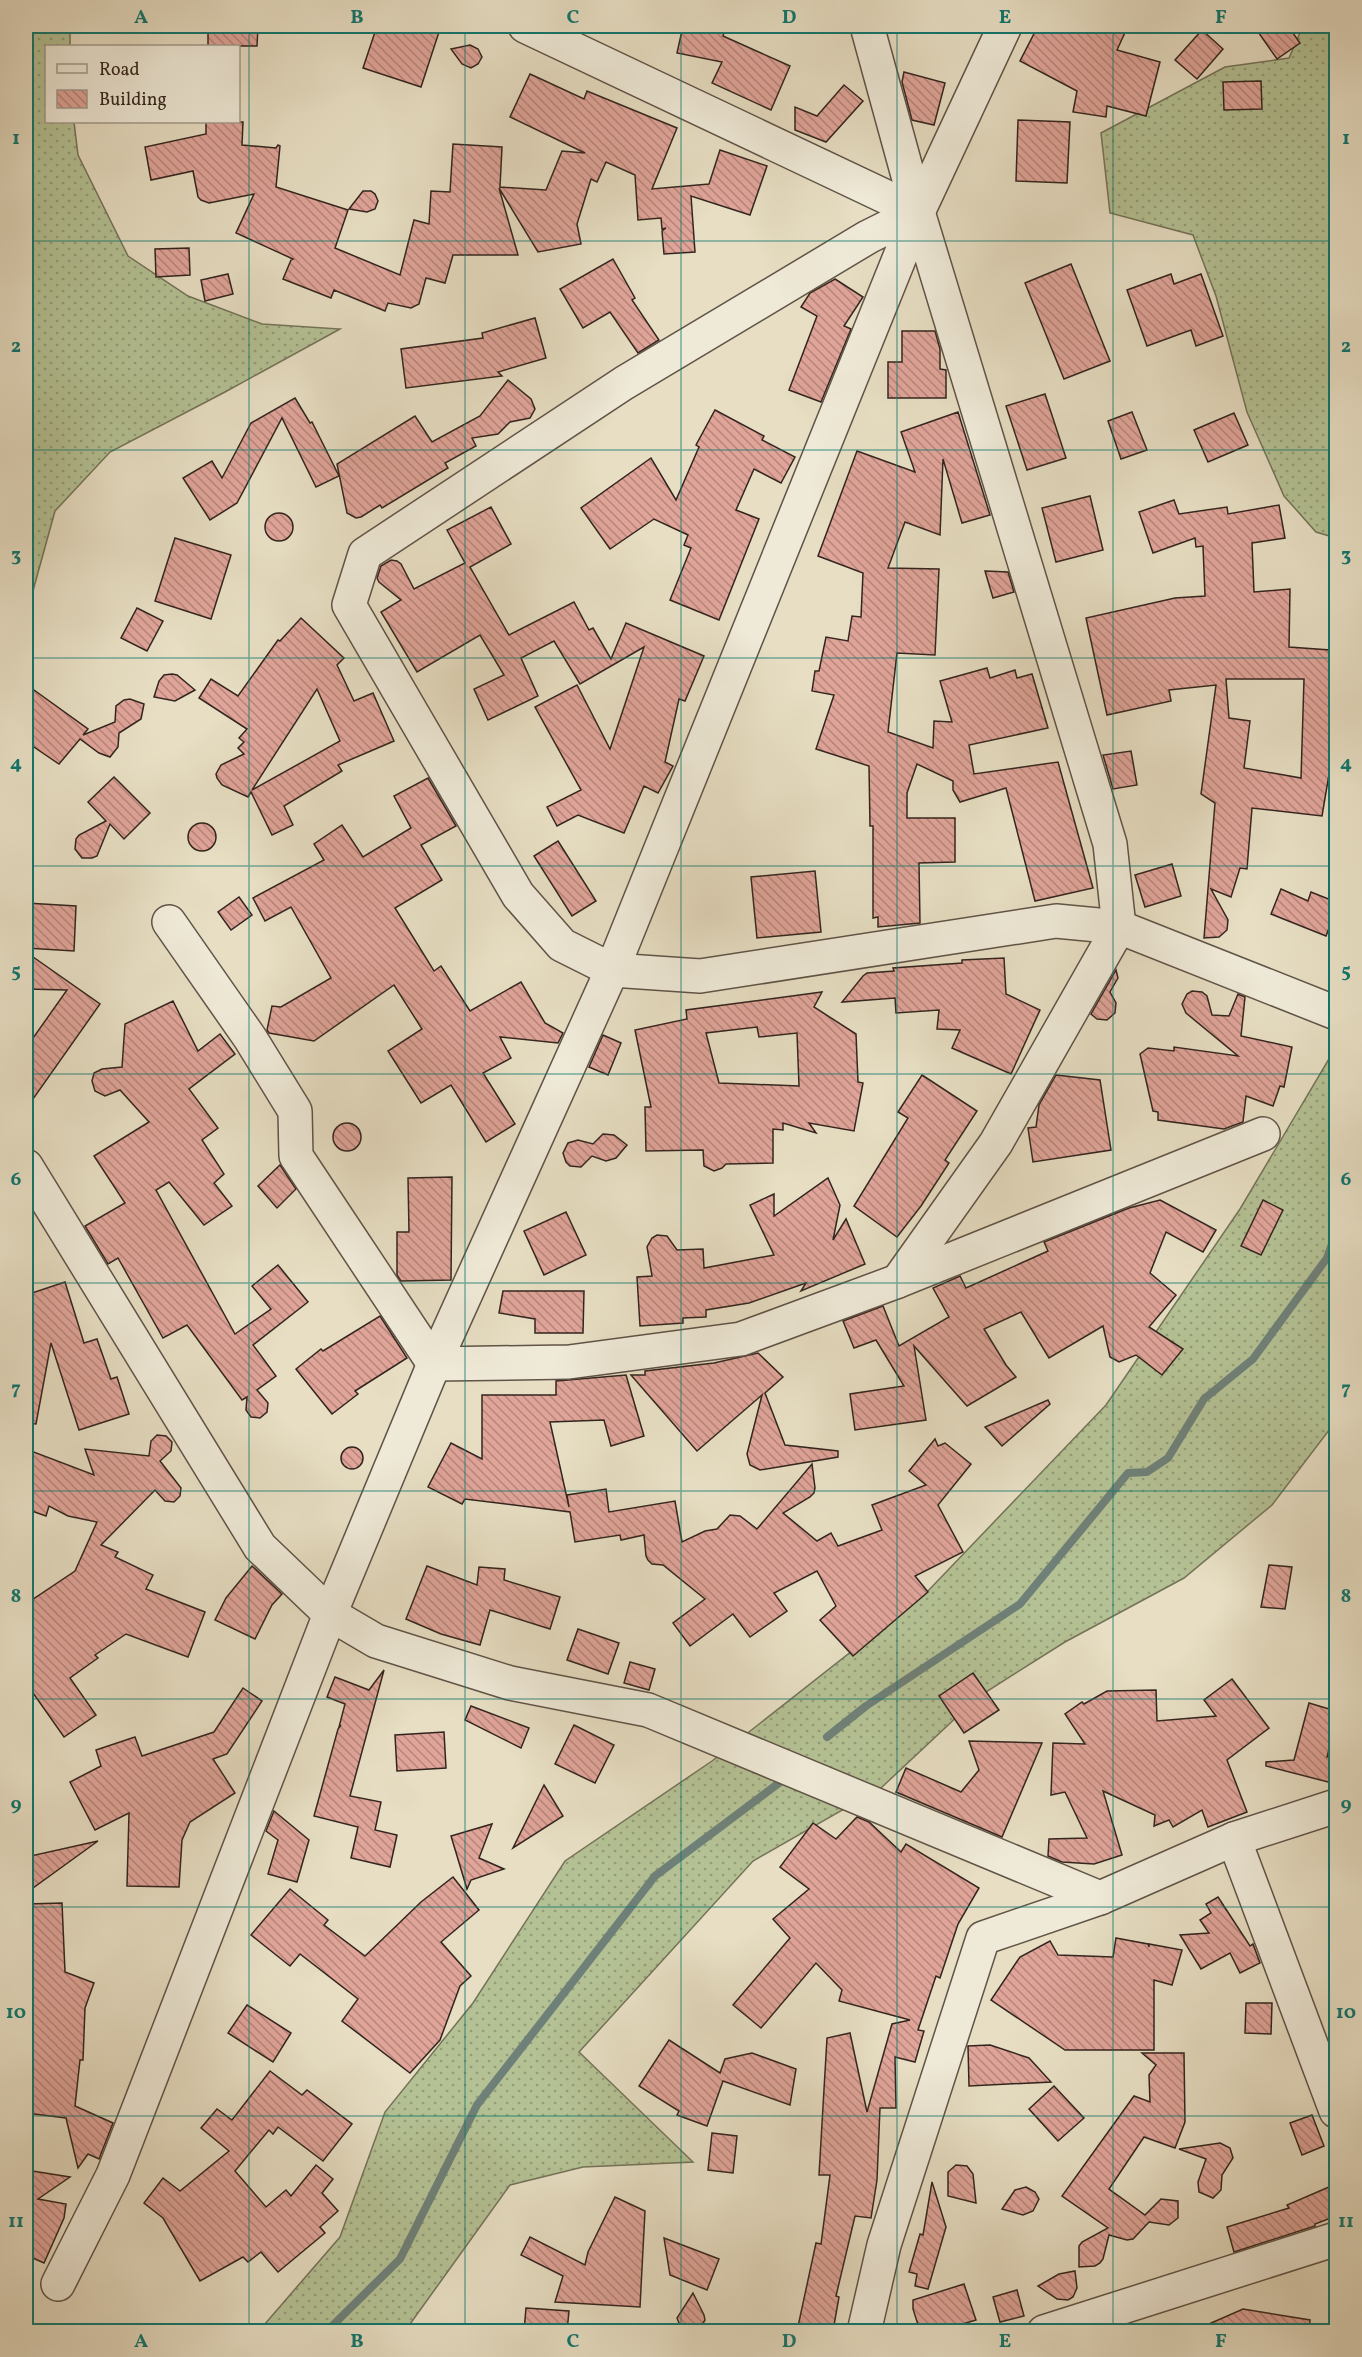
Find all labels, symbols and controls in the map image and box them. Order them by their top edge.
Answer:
text: A [134,4,148,32]
text: B [350,4,364,32]
text: C [567,4,580,32]
text: D [782,4,796,32]
text: E [999,4,1011,32]
text: F [1215,4,1227,32]
legend [45,45,240,123]
text: Road [99,58,140,83]
text: Building [99,88,167,113]
text: 1 [12,125,20,153]
text: 1 [1342,125,1350,153]
text: 2 [11,333,21,361]
text: 2 [1341,333,1351,361]
text: 3 [11,542,21,570]
text: 3 [1341,542,1351,570]
text: 4 [10,750,22,778]
text: 4 [1340,750,1352,778]
text: 5 [11,958,21,986]
text: 5 [1341,958,1351,986]
text: 6 [11,1166,22,1194]
text: 6 [1341,1166,1352,1194]
text: 7 [11,1375,21,1403]
text: 7 [1341,1375,1351,1403]
text: 8 [11,1583,21,1611]
text: 8 [1341,1583,1351,1611]
text: 9 [10,1791,22,1819]
text: 9 [1340,1791,1352,1819]
text: 10 [6,1999,26,2027]
text: 10 [1336,1999,1356,2027]
text: 11 [8,2208,24,2236]
text: 11 [1338,2208,1354,2236]
text: A [134,2328,148,2356]
text: B [350,2328,364,2356]
text: C [567,2328,580,2356]
text: D [782,2328,796,2356]
text: E [999,2328,1011,2356]
text: F [1215,2328,1227,2356]

